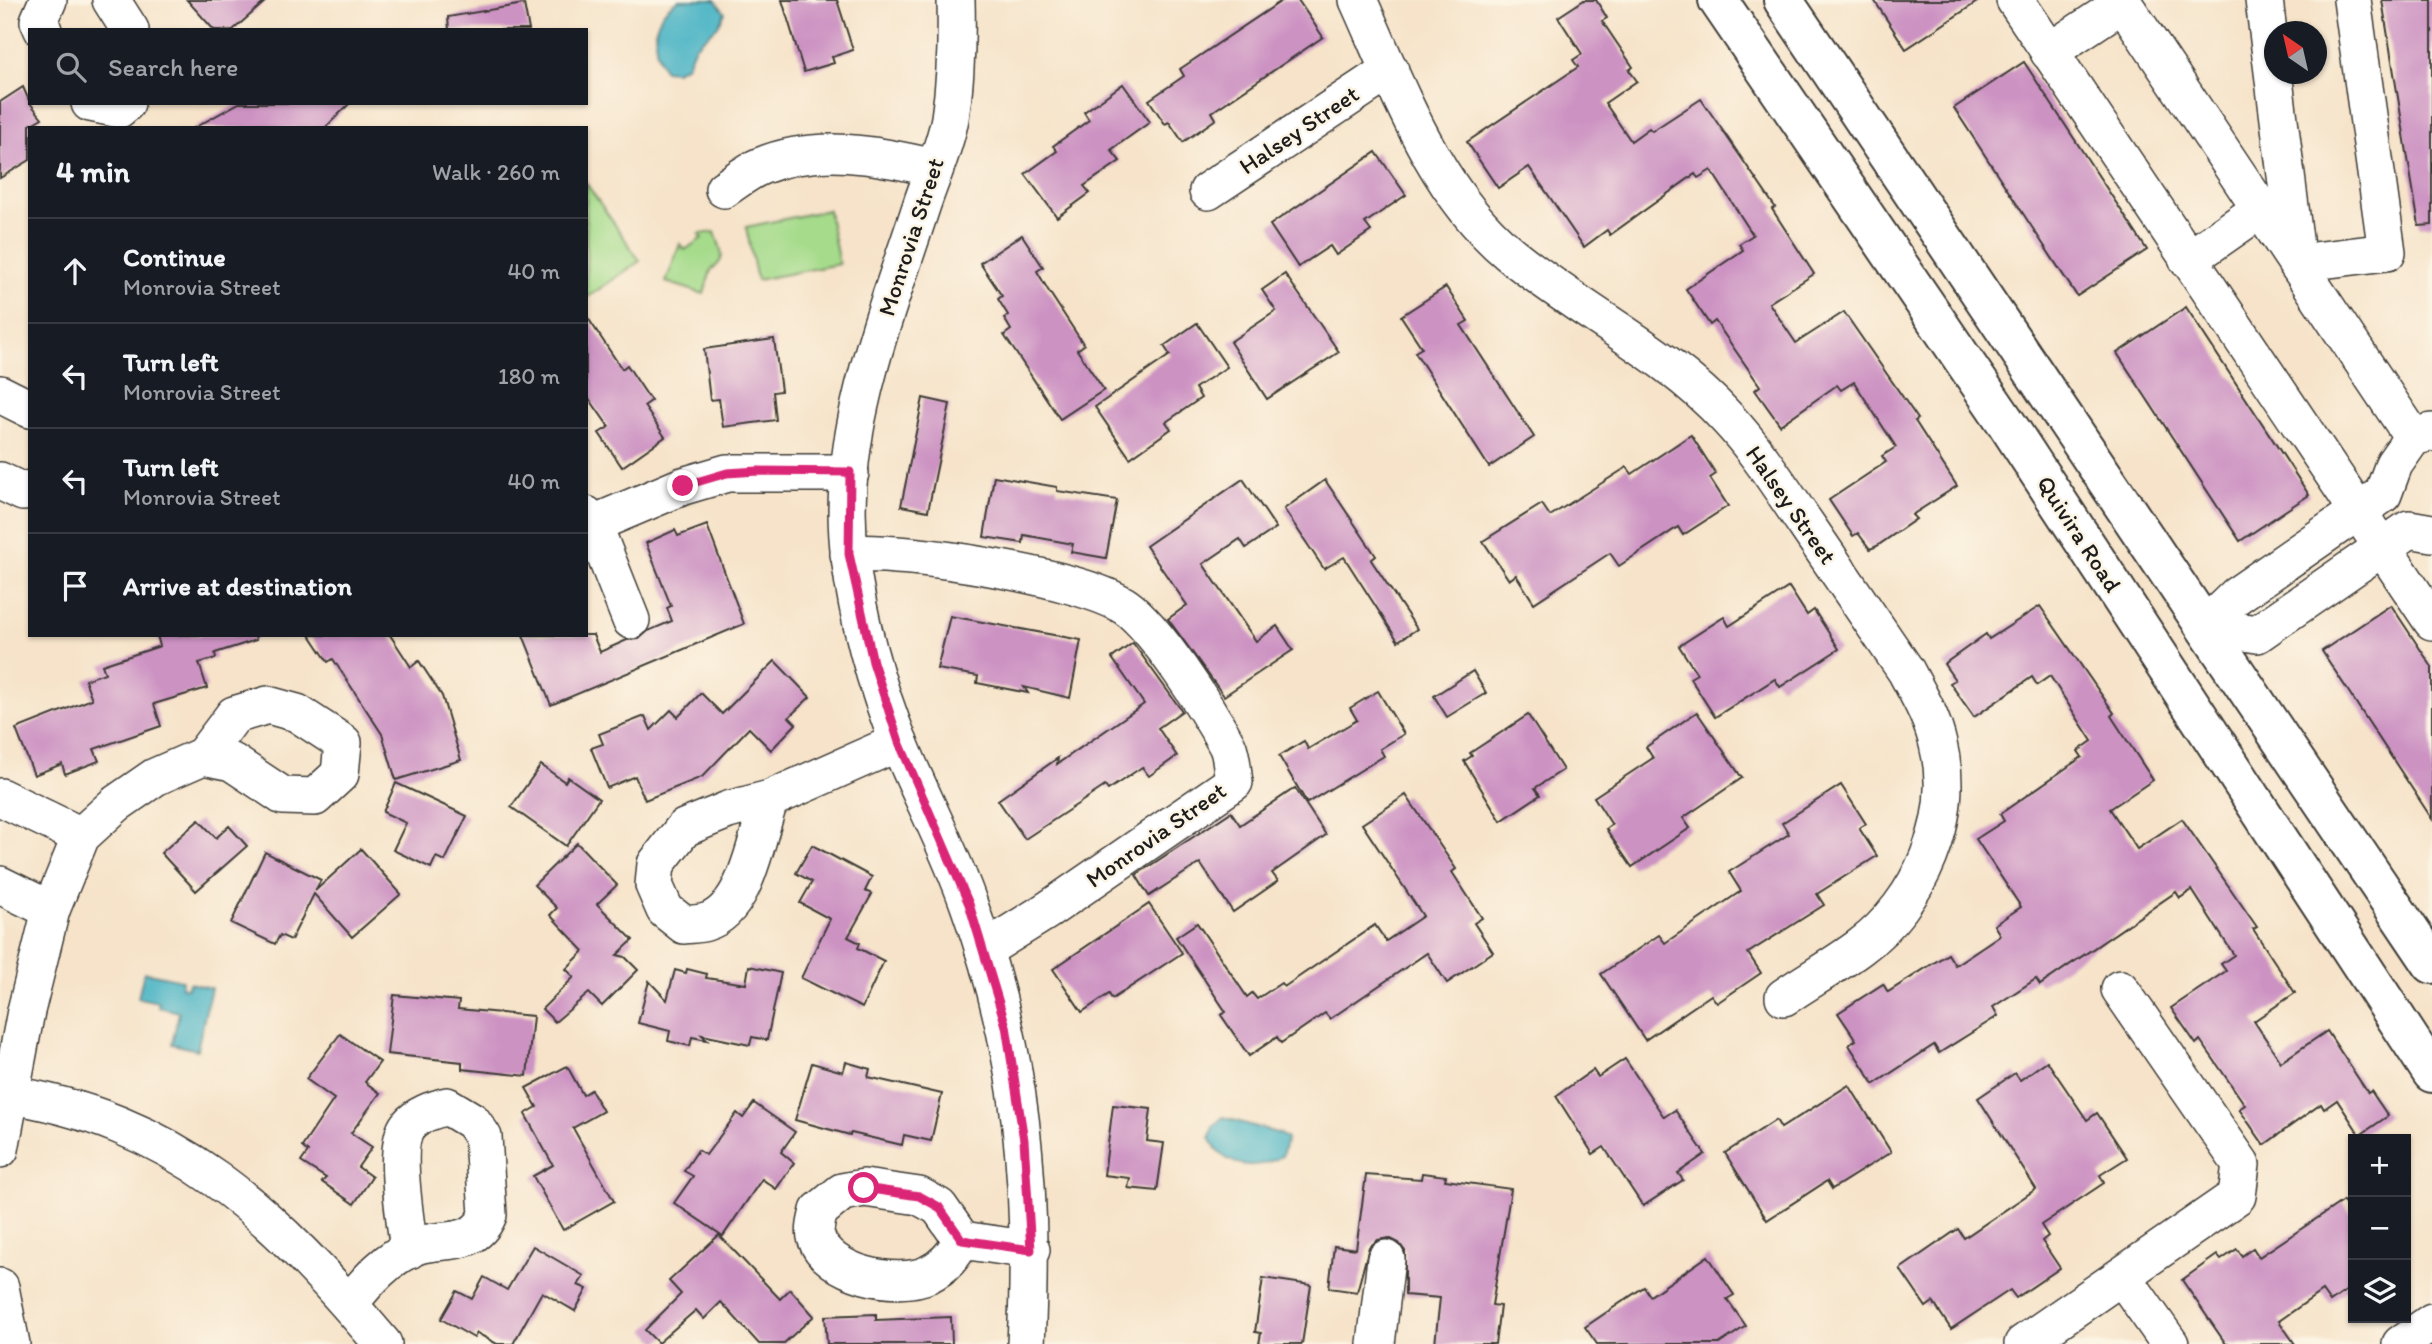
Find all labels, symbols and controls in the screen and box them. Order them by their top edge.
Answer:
north arrow [2264,21,2327,84]
search box [28,28,588,105]
icon: search [52,48,90,86]
text: Search here [108,51,238,83]
street label: Halsey Street [1233,79,1364,180]
text: 4 min [56,153,130,190]
street label: Monrovia Street [871,154,950,320]
text: Walk · 260 m [432,158,560,186]
text: Continue [123,241,226,273]
icon: ahead [56,252,94,290]
text: 40 m [507,257,560,285]
text: Monrovia Street [123,273,281,301]
text: Turn left [123,346,219,378]
icon: left [56,357,94,395]
text: 180 m [498,362,560,390]
text: Monrovia Street [123,378,281,406]
street label: Halsey Street [1740,440,1843,570]
text: Turn left [123,451,219,483]
icon: left [56,462,94,500]
text: 40 m [507,467,560,495]
route end [667,470,698,501]
street label: Quivira Road [2031,470,2128,597]
text: Monrovia Street [123,483,281,511]
icon: arrive [56,567,94,605]
text: Arrive at destination [123,570,352,602]
street label: Monrovia Street [1080,776,1231,894]
map controls [2348,1134,2411,1323]
button: + [2348,1134,2411,1197]
route start [848,1172,879,1203]
button: − [2348,1197,2411,1260]
button: layers [2348,1260,2411,1323]

